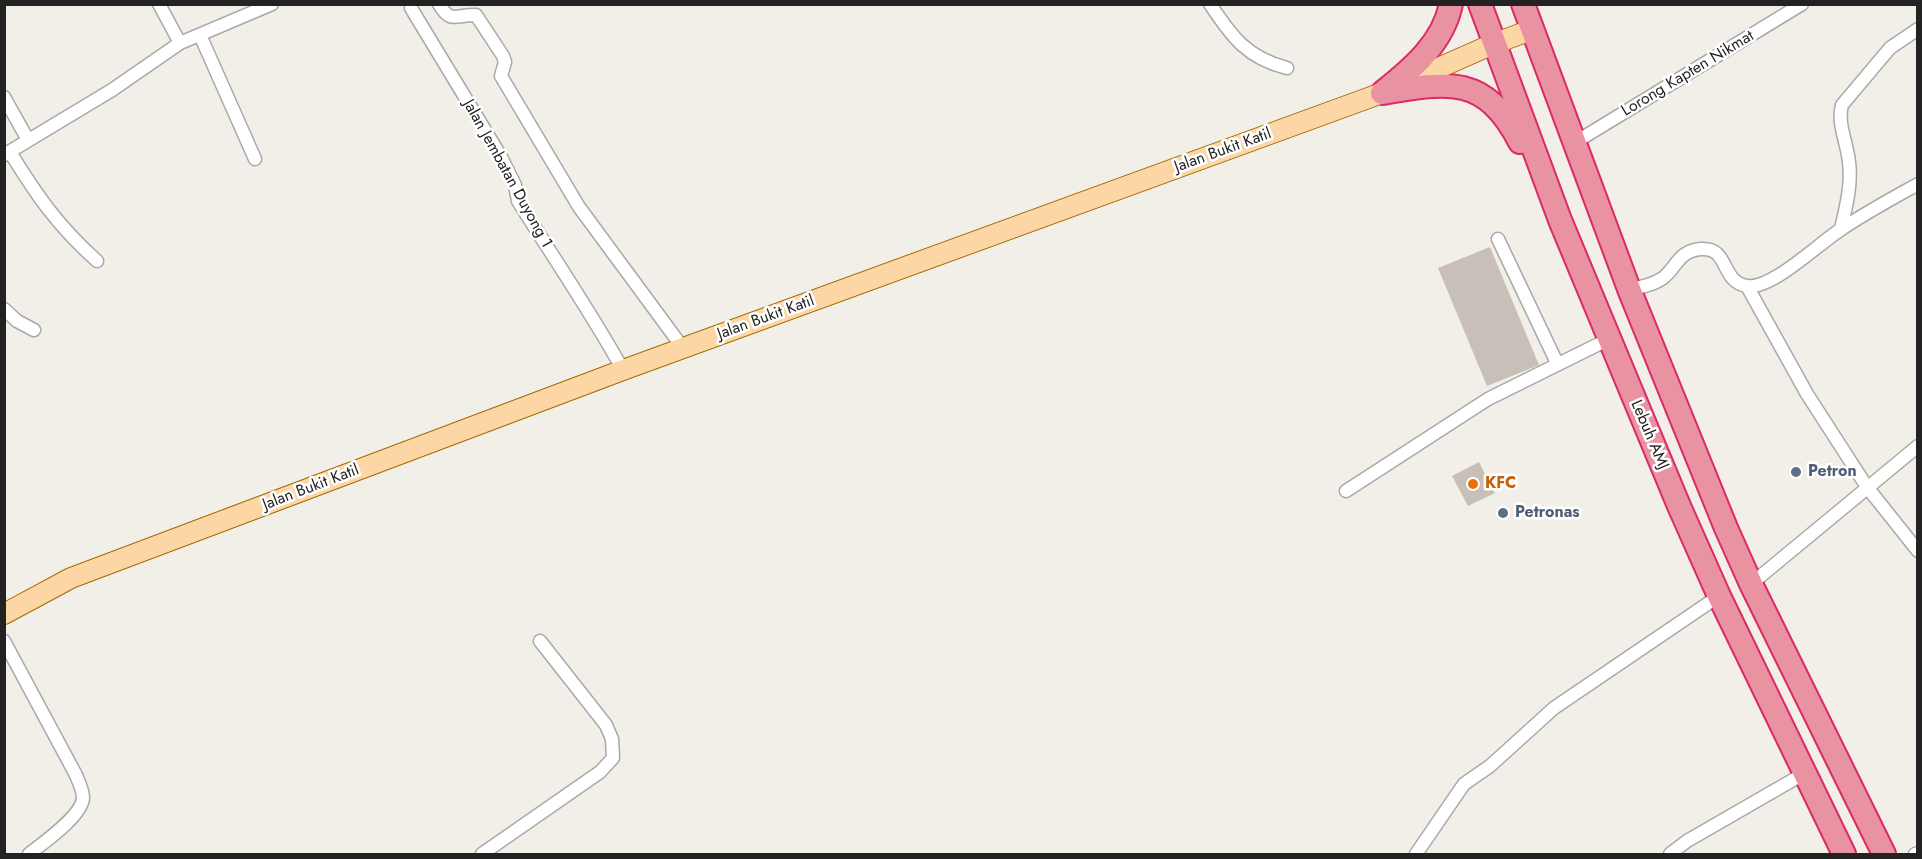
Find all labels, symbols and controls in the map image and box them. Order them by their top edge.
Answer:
street label: Lorong Kapten Nikmat [1618,27,1758,121]
street label: Jalan Jembatan Duyong 1 [458,97,556,251]
street label: Jalan Bukit Katil [1172,125,1274,177]
street label: Jalan Bukit Katil [715,292,817,344]
street label: Lebuh AMJ [1626,397,1672,473]
street label: Jalan Bukit Katil [260,461,362,515]
place label: Petron [1808,462,1857,482]
marker: Petron [1789,465,1803,479]
place label: KFC [1485,474,1516,494]
marker: KFC [1466,477,1480,491]
place label: Petronas [1515,503,1580,523]
marker: Petronas [1496,506,1510,520]

